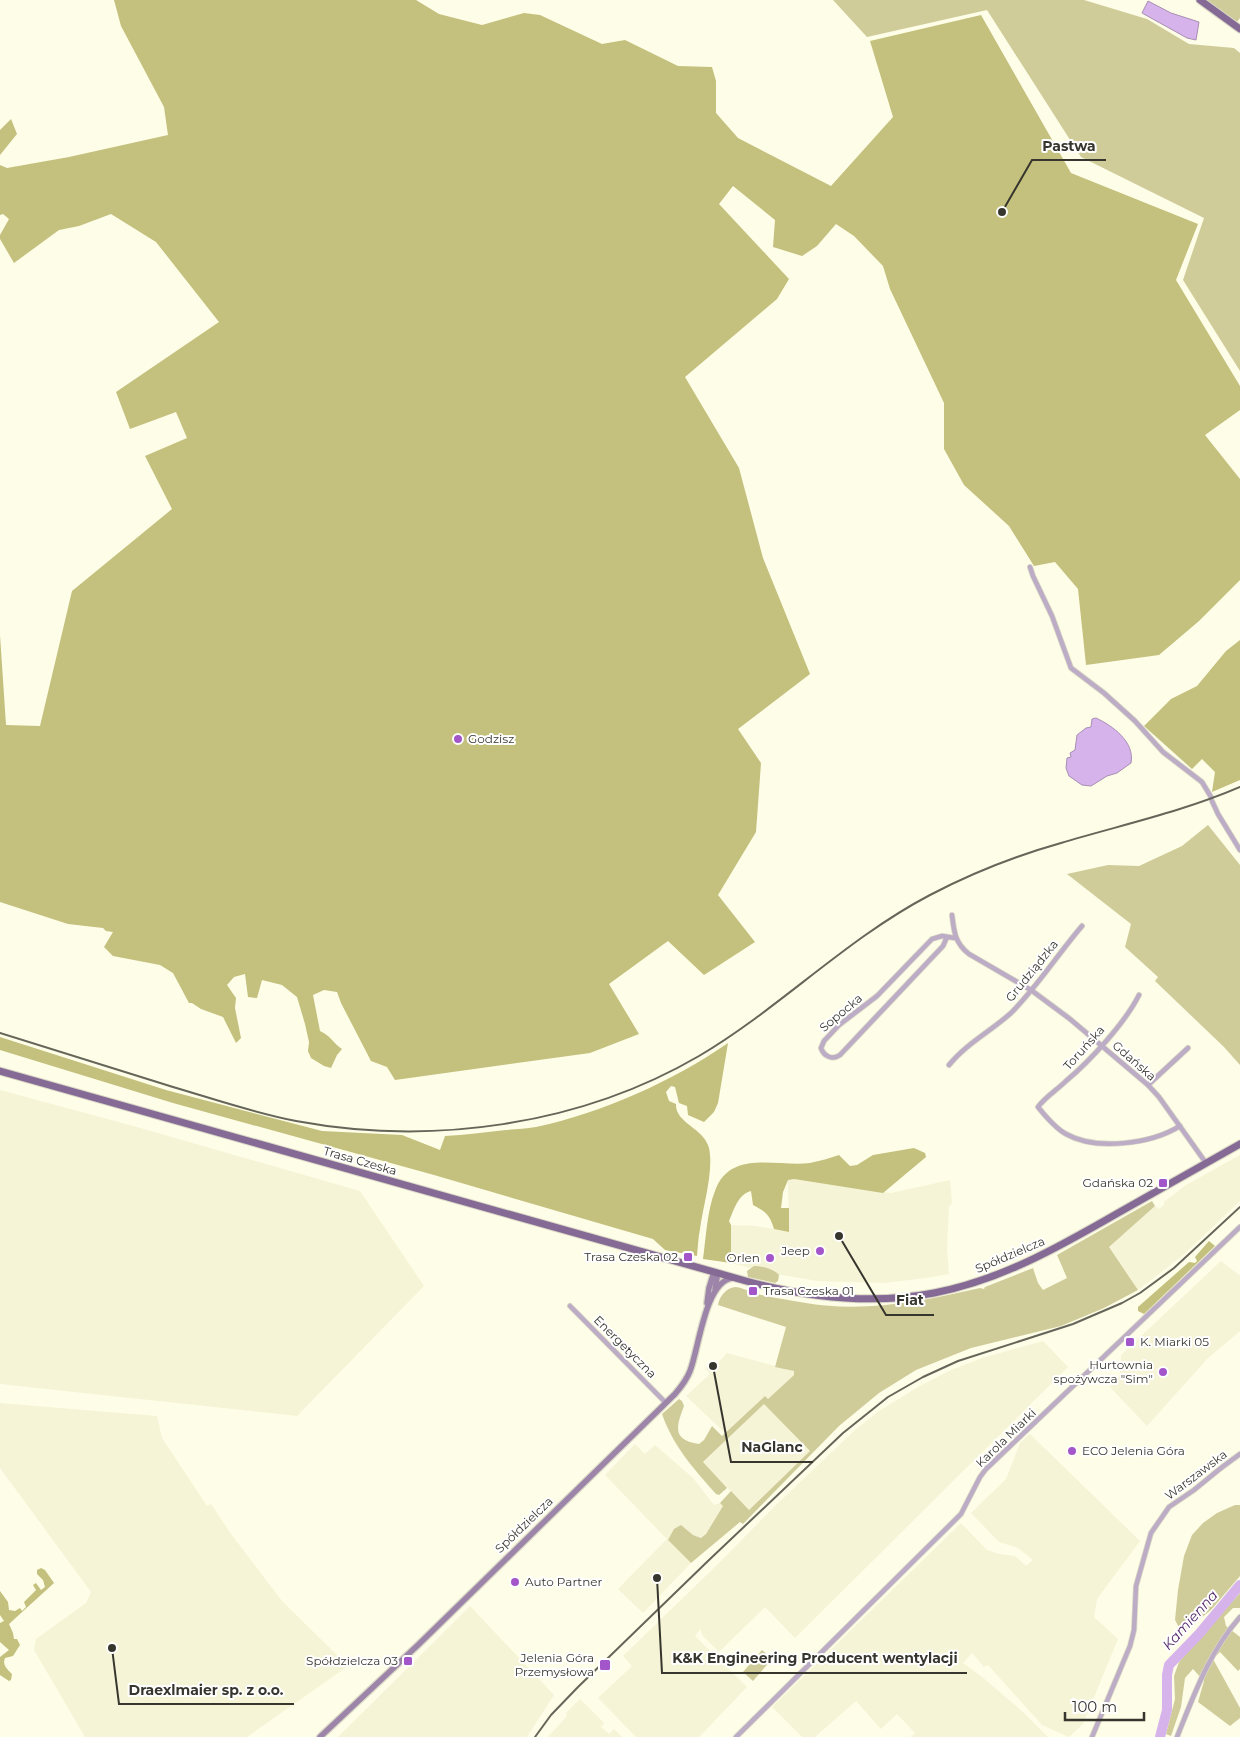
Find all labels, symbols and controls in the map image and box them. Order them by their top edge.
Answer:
callout: Pastwa [1032,131,1106,160]
text: Pastwa [1042,137,1096,155]
place label: Godzisz [468,731,514,746]
marker: Godzisz [452,733,464,745]
street label: Grudziądzka [1002,937,1061,1005]
street label: Sopocka [816,990,865,1035]
street label: Toruńska [1060,1022,1108,1073]
street label: Gdańska [1110,1038,1159,1084]
street label: Trasa Czeska [322,1143,399,1178]
place label: Gdańska 02 [1082,1175,1153,1190]
marker: Gdańska 02 [1157,1177,1169,1189]
street label: Spółdzielcza [973,1233,1047,1276]
place label: Jeep [780,1243,810,1258]
marker: Jeep [814,1245,826,1257]
place label: Trasa Czeska 02 [584,1249,678,1264]
place label: Orlen [727,1250,760,1265]
marker: Trasa Czeska 02 [682,1251,694,1263]
marker: Orlen [764,1252,776,1264]
place label: Trasa Czeska 01 [763,1283,854,1298]
marker: Trasa Czeska 01 [747,1285,759,1297]
callout: Fiat [886,1286,934,1315]
text: Fiat [896,1291,924,1309]
street label: Energetyczna [591,1312,660,1381]
place label: K. Miarki 05 [1140,1334,1209,1349]
marker: K. Miarki 05 [1124,1336,1136,1348]
place label: Hurtownia spożywcza "Sim" [1054,1357,1153,1386]
marker: Hurtownia spożywcza "Sim" [1157,1366,1169,1378]
street label: Karola Miarki [972,1405,1039,1470]
callout: NaGlanc [731,1433,813,1462]
text: NaGlanc [741,1438,804,1456]
place label: ECO Jelenia Góra [1082,1443,1185,1458]
marker: ECO Jelenia Góra [1066,1445,1078,1457]
street label: Warszawska [1162,1446,1230,1503]
street label: Spółdzielcza [492,1493,556,1556]
place label: Auto Partner [525,1574,603,1589]
marker: Auto Partner [509,1576,521,1588]
water label: Kamienna [1158,1586,1222,1654]
callout: K&K Engineering Producent wentylacji [662,1644,967,1673]
text: K&K Engineering Producent wentylacji [672,1649,958,1667]
place label: Jelenia Góra Przemysłowa [515,1650,594,1679]
place label: Spółdzielcza 03 [306,1653,398,1668]
marker: Spółdzielcza 03 [402,1655,414,1667]
marker: Jelenia Góra Przemysłowa [598,1658,612,1672]
callout: Draexlmaier sp. z o.o. [119,1675,294,1704]
text: Draexlmaier sp. z o.o. [129,1681,284,1699]
scale bar [1065,1690,1144,1722]
text: 100 m [1072,1697,1117,1716]

